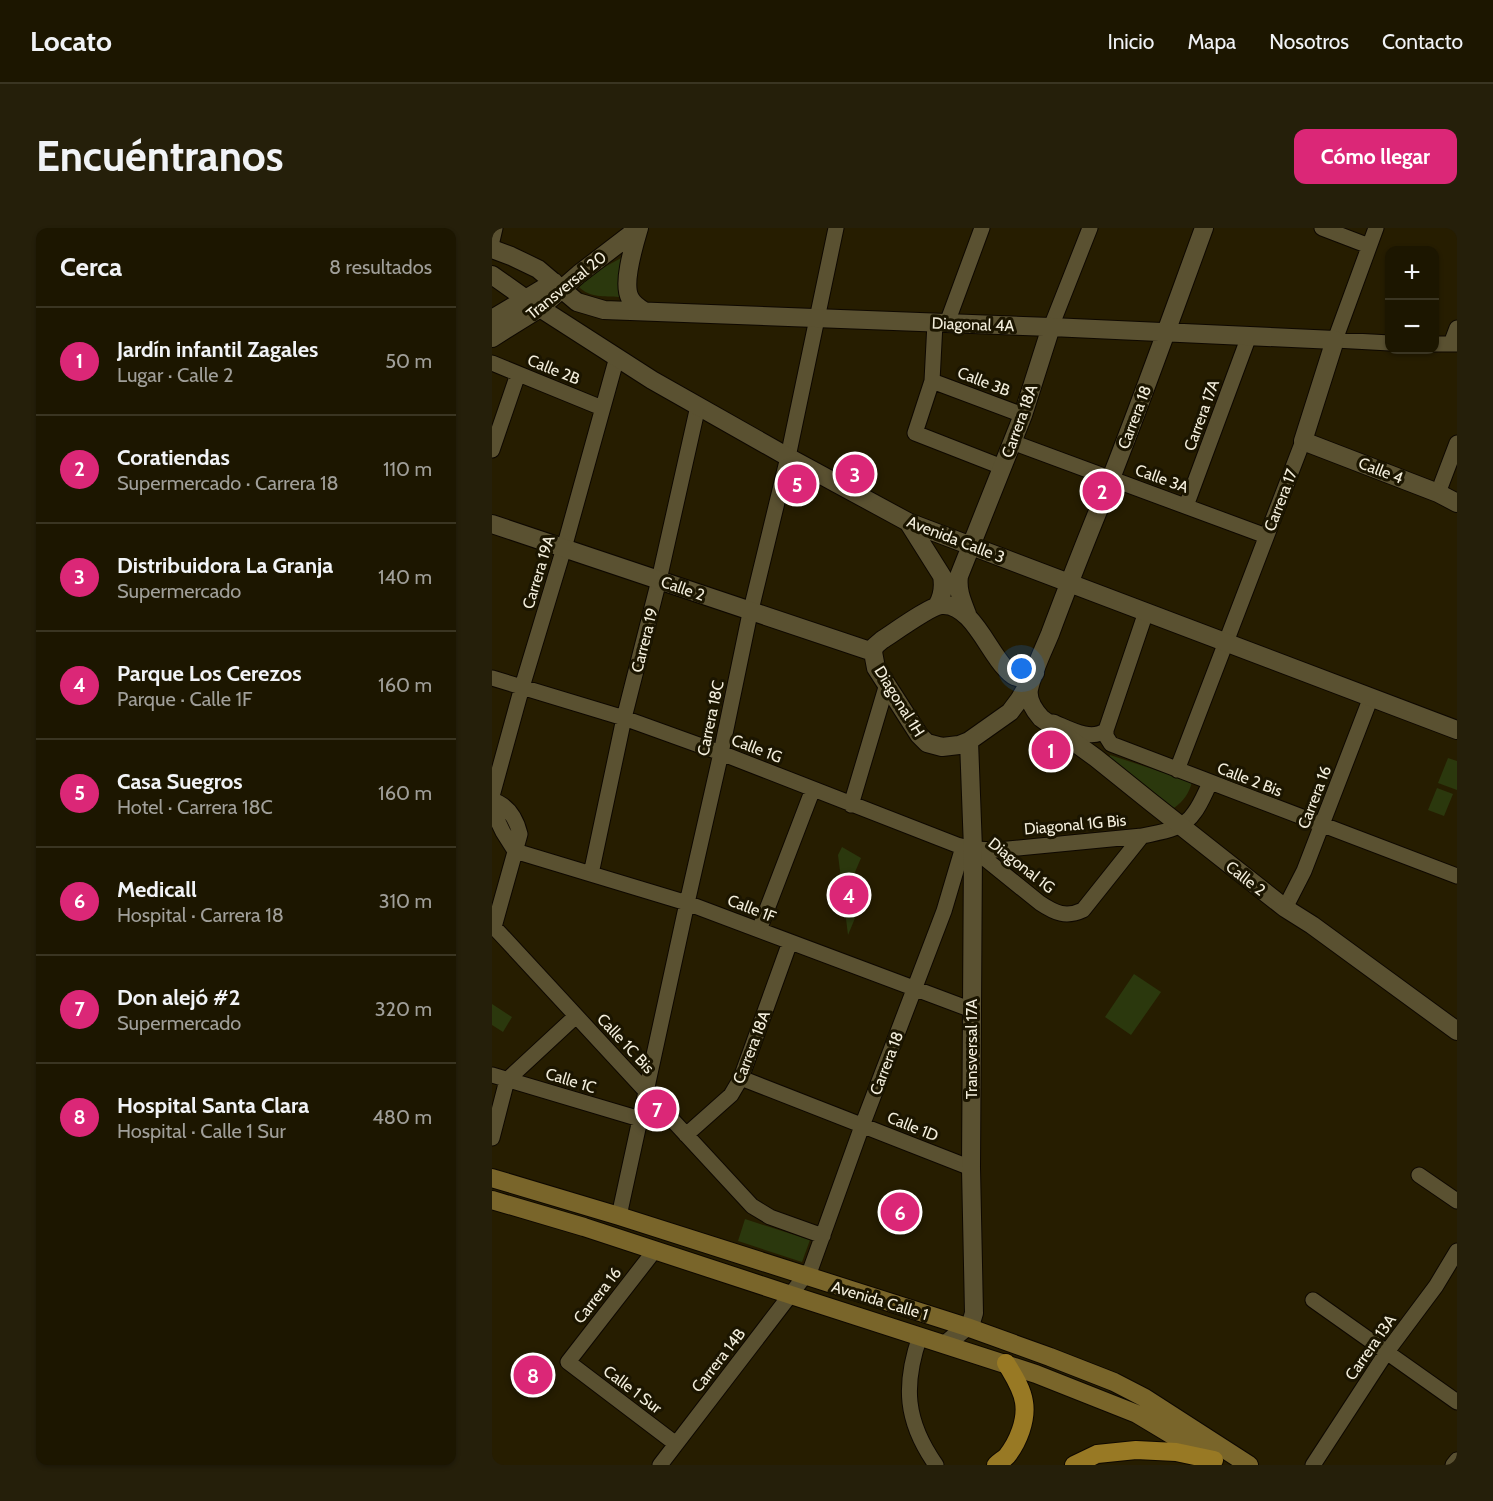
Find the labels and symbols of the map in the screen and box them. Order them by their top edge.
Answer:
street label: Transversal 20 [522,247,610,323]
street label: Diagonal 4A [931,314,1015,335]
street label: Calle 2B [525,350,583,389]
street label: Calle 3B [955,363,1013,400]
street label: Carrera 17A [1180,377,1223,453]
street label: Carrera 18A [997,382,1042,460]
street label: Carrera 18 [1114,383,1155,452]
pin: 3 [836,452,874,496]
street label: Calle 4 [1356,453,1406,488]
street label: Calle 3A [1133,460,1191,497]
pin: 5 [778,462,816,506]
street label: Carrera 17 [1260,466,1301,534]
pin: 2 [1082,468,1122,514]
street label: Avenida Calle 3 [904,512,1007,567]
street label: Carrera 19A [518,533,559,611]
street label: Calle 2 [658,572,707,605]
street label: Carrera 19 [627,606,662,675]
your location [1007,654,1036,683]
street label: Diagonal 1H [870,662,929,740]
street label: Carrera 18C [693,679,728,758]
pin: 1 [1032,728,1070,772]
street label: Calle 1G [729,730,785,767]
street label: Calle 2 Bis [1215,758,1285,801]
street label: Carrera 16 [1294,763,1335,831]
street label: Diagonal 1G Bis [1023,811,1127,838]
street label: Diagonal 1G [985,833,1059,897]
street label: Calle 2 [1222,857,1269,900]
pin: 4 [830,872,868,918]
street label: Calle 1F [725,891,779,927]
street label: Transversal 17A [962,999,981,1099]
street label: Carrera 18A [729,1008,774,1086]
street label: Calle 1C Bis [593,1009,658,1077]
street label: Carrera 18 [866,1029,907,1098]
street label: Calle 1C [543,1064,599,1097]
pin: 7 [638,1086,676,1132]
street label: Calle 1D [884,1108,941,1145]
pin: 6 [880,1190,920,1234]
street label: Carrera 16 [570,1263,625,1327]
street label: Avenida Calle 1 [829,1277,930,1324]
street label: Carrera 13A [1341,1311,1400,1384]
street label: Carrera 14B [688,1324,750,1396]
pin: 8 [514,1352,552,1398]
street label: Calle 1 Sur [600,1361,666,1418]

